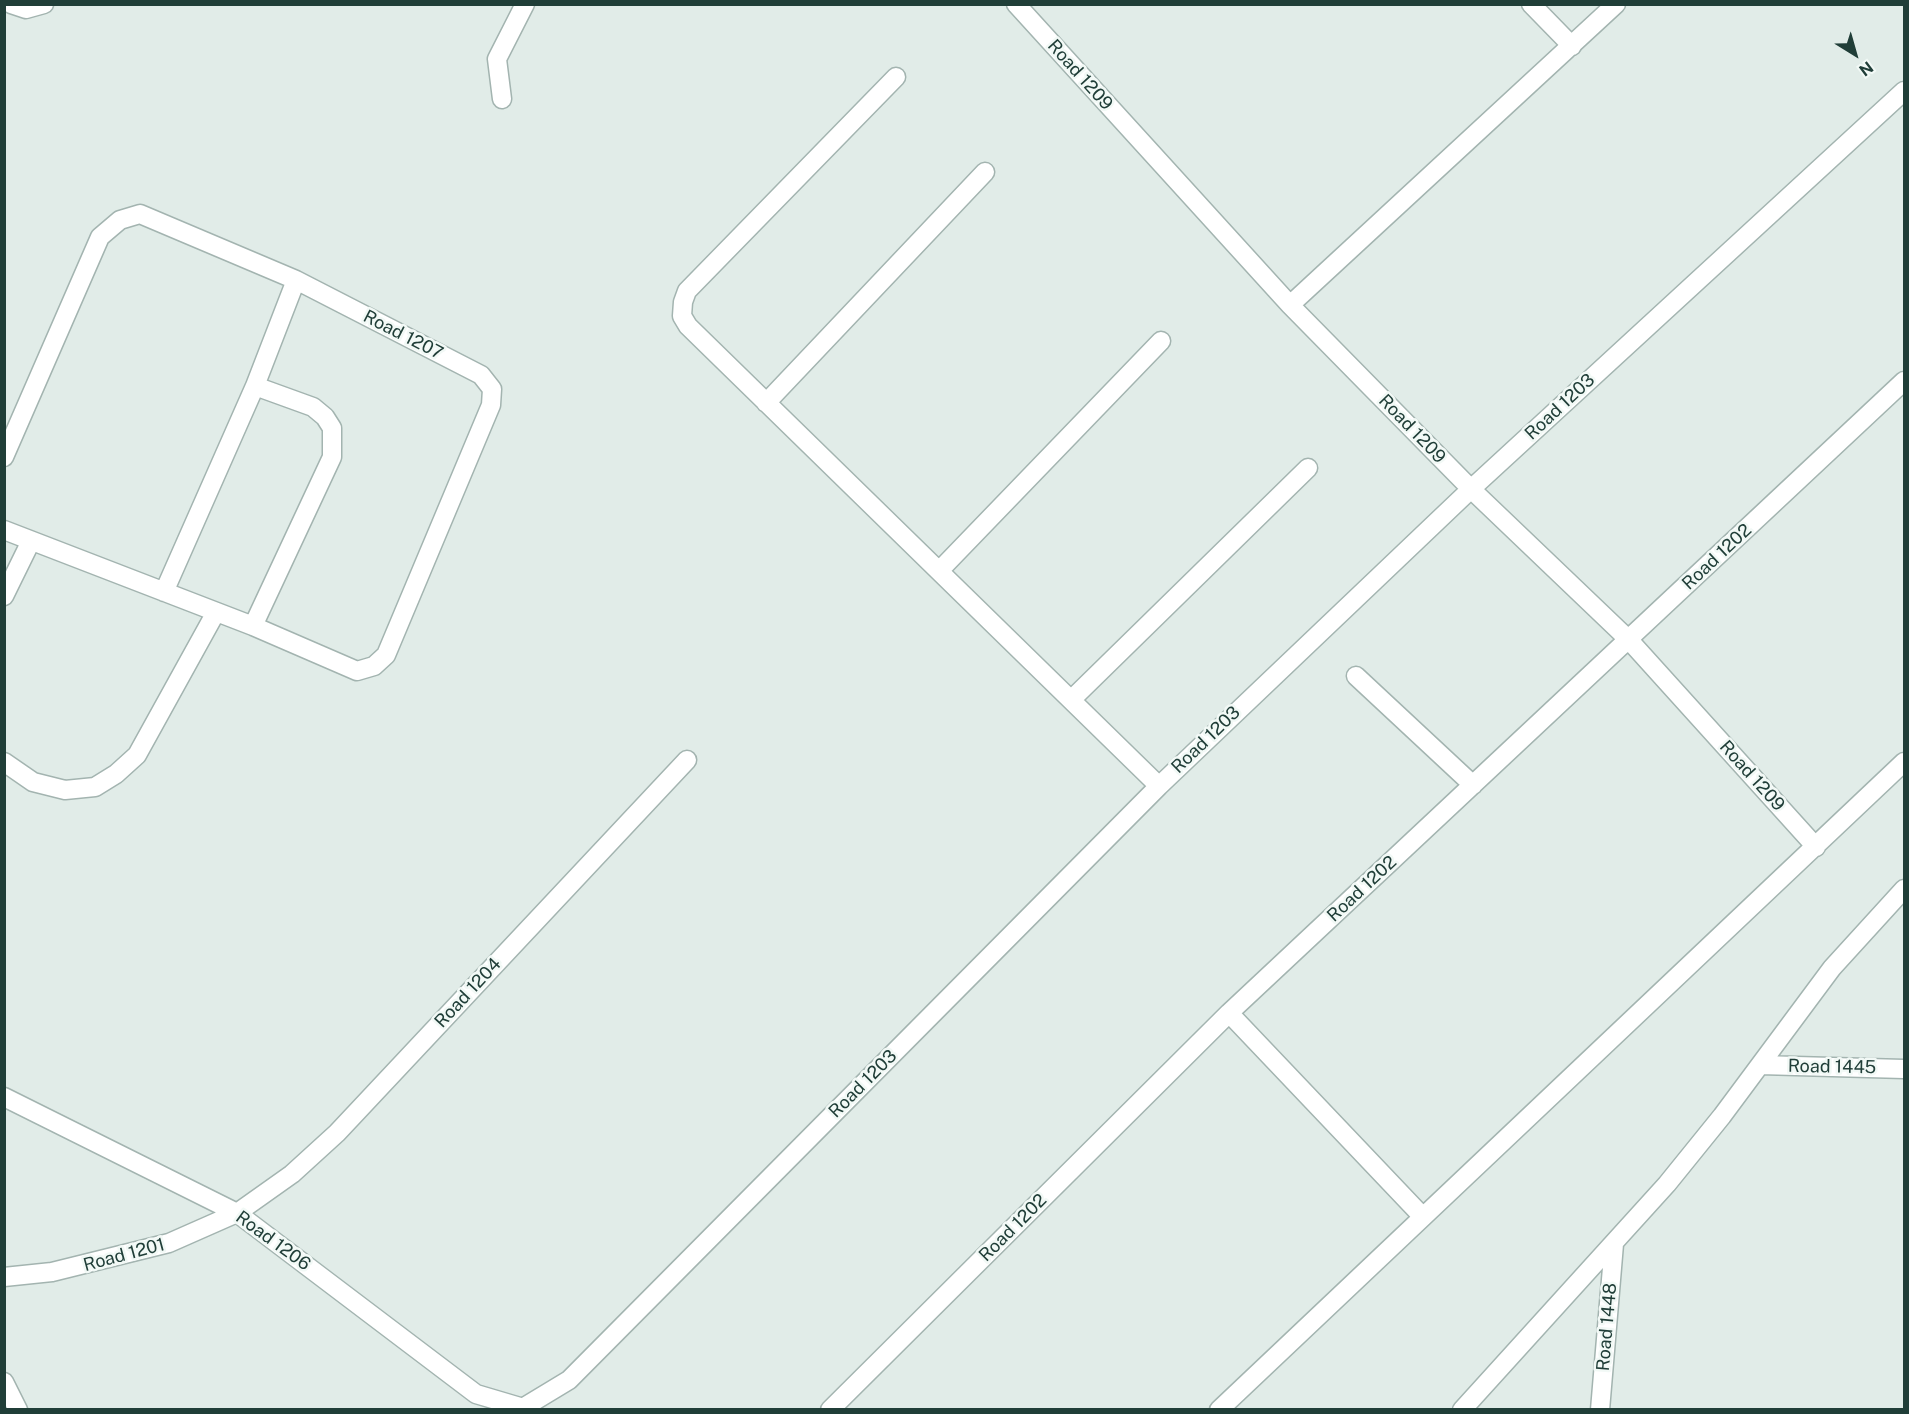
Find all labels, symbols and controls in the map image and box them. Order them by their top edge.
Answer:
north arrow [1825,24,1885,84]
street label: Road 1209 [1043,35,1117,115]
text: N [1855,57,1877,80]
street label: Road 1207 [360,306,446,364]
street label: Road 1203 [1521,369,1599,445]
street label: Road 1209 [1374,390,1450,468]
street label: Road 1202 [1678,520,1756,594]
street label: Road 1203 [1167,702,1245,778]
street label: Road 1209 [1715,736,1789,816]
street label: Road 1202 [1323,852,1401,926]
street label: Road 1204 [430,954,506,1032]
street label: Road 1203 [825,1046,901,1122]
street label: Road 1445 [1788,1055,1876,1079]
street label: Road 1202 [975,1190,1051,1266]
street label: Road 1206 [231,1207,315,1275]
street label: Road 1201 [81,1234,167,1276]
street label: Road 1448 [1592,1282,1622,1372]

